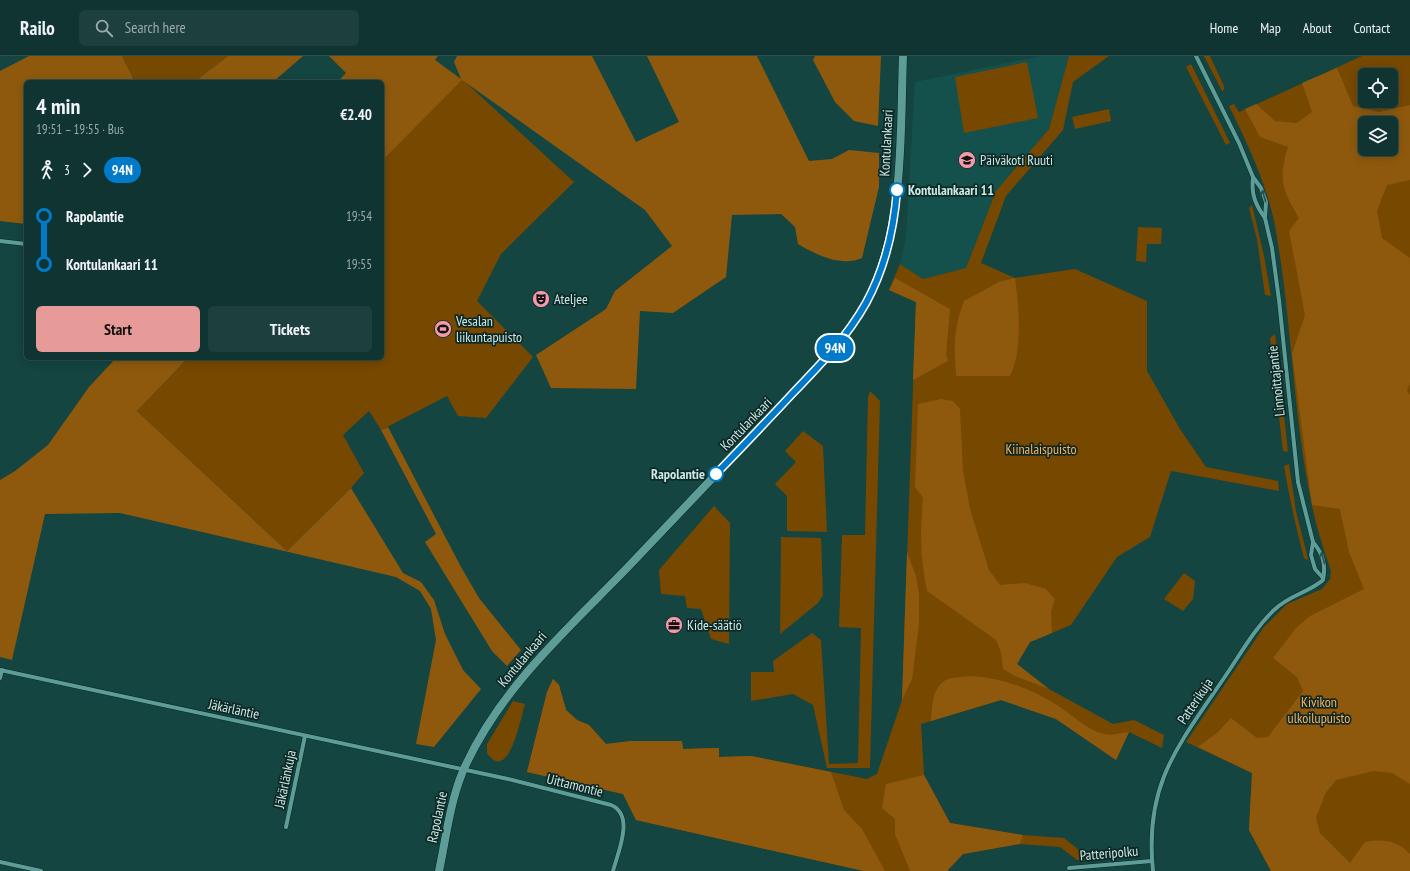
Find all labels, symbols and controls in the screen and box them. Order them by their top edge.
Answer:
search box [79,10,359,46]
text: Railo [20,16,55,40]
icon: search [93,17,115,39]
text: Search here [125,18,186,37]
text: Home [1210,19,1238,37]
text: Map [1260,19,1281,37]
text: About [1303,19,1332,37]
text: Contact [1354,19,1390,37]
map controls [1358,68,1398,156]
button: locate [1358,68,1398,108]
text: 4 min [36,92,80,120]
text: €2.40 [340,105,372,124]
street label: Kontulankaari [875,109,897,177]
button: layers [1358,116,1398,156]
text: 19:51 – 19:55 · Bus [36,121,124,138]
school or university icon: Päiväkoti Ruuti [957,150,977,170]
place label: Päiväkoti Ruuti [980,151,1053,169]
icon: walk [36,159,58,181]
icon: forward [76,159,98,181]
text: 94N [112,161,133,179]
text: 3 [64,162,70,179]
place label: Kontulankaari 11 [908,181,994,199]
marker: Kontulankaari 11 [889,182,905,198]
one-way arrow [1260,190,1267,203]
text: Rapolantie [66,207,124,226]
text: 19:54 [346,208,372,225]
text: Kontulankaari 11 [66,255,158,274]
text: 19:55 [346,256,372,273]
theatre icon: Ateljee [531,289,551,309]
place label: Ateljee [554,290,588,308]
button: Start [36,306,200,352]
button: Tickets [208,306,372,352]
place label: Vesalan liikuntapuisto [455,312,522,346]
sports icon: Vesalan liikuntapuisto [433,319,453,339]
line badge: 94N [812,335,858,361]
text: 94N [825,339,845,357]
street label: Linnoittajantie [1263,345,1289,417]
street label: Kontulankaari [716,394,776,454]
park label: Kiinalaispuisto [1005,440,1077,458]
place label: Rapolantie [651,465,705,483]
marker: Rapolantie [708,466,724,482]
one-way arrow [1319,552,1326,565]
office icon: Kide-säätiö [664,615,684,635]
place label: Kide-säätiö [687,616,742,634]
street label: Kontulankaari [494,628,550,690]
street label: Patterikuja [1173,674,1217,728]
park label: Kivikon ulkoilupuisto [1288,693,1350,727]
street label: Jäkärläntie [206,695,261,723]
street label: Jäkärlänkuja [270,748,300,811]
street label: Uittamontie [545,769,605,801]
street label: Rapolantie [423,789,451,844]
street label: Patteripolku [1079,841,1139,865]

